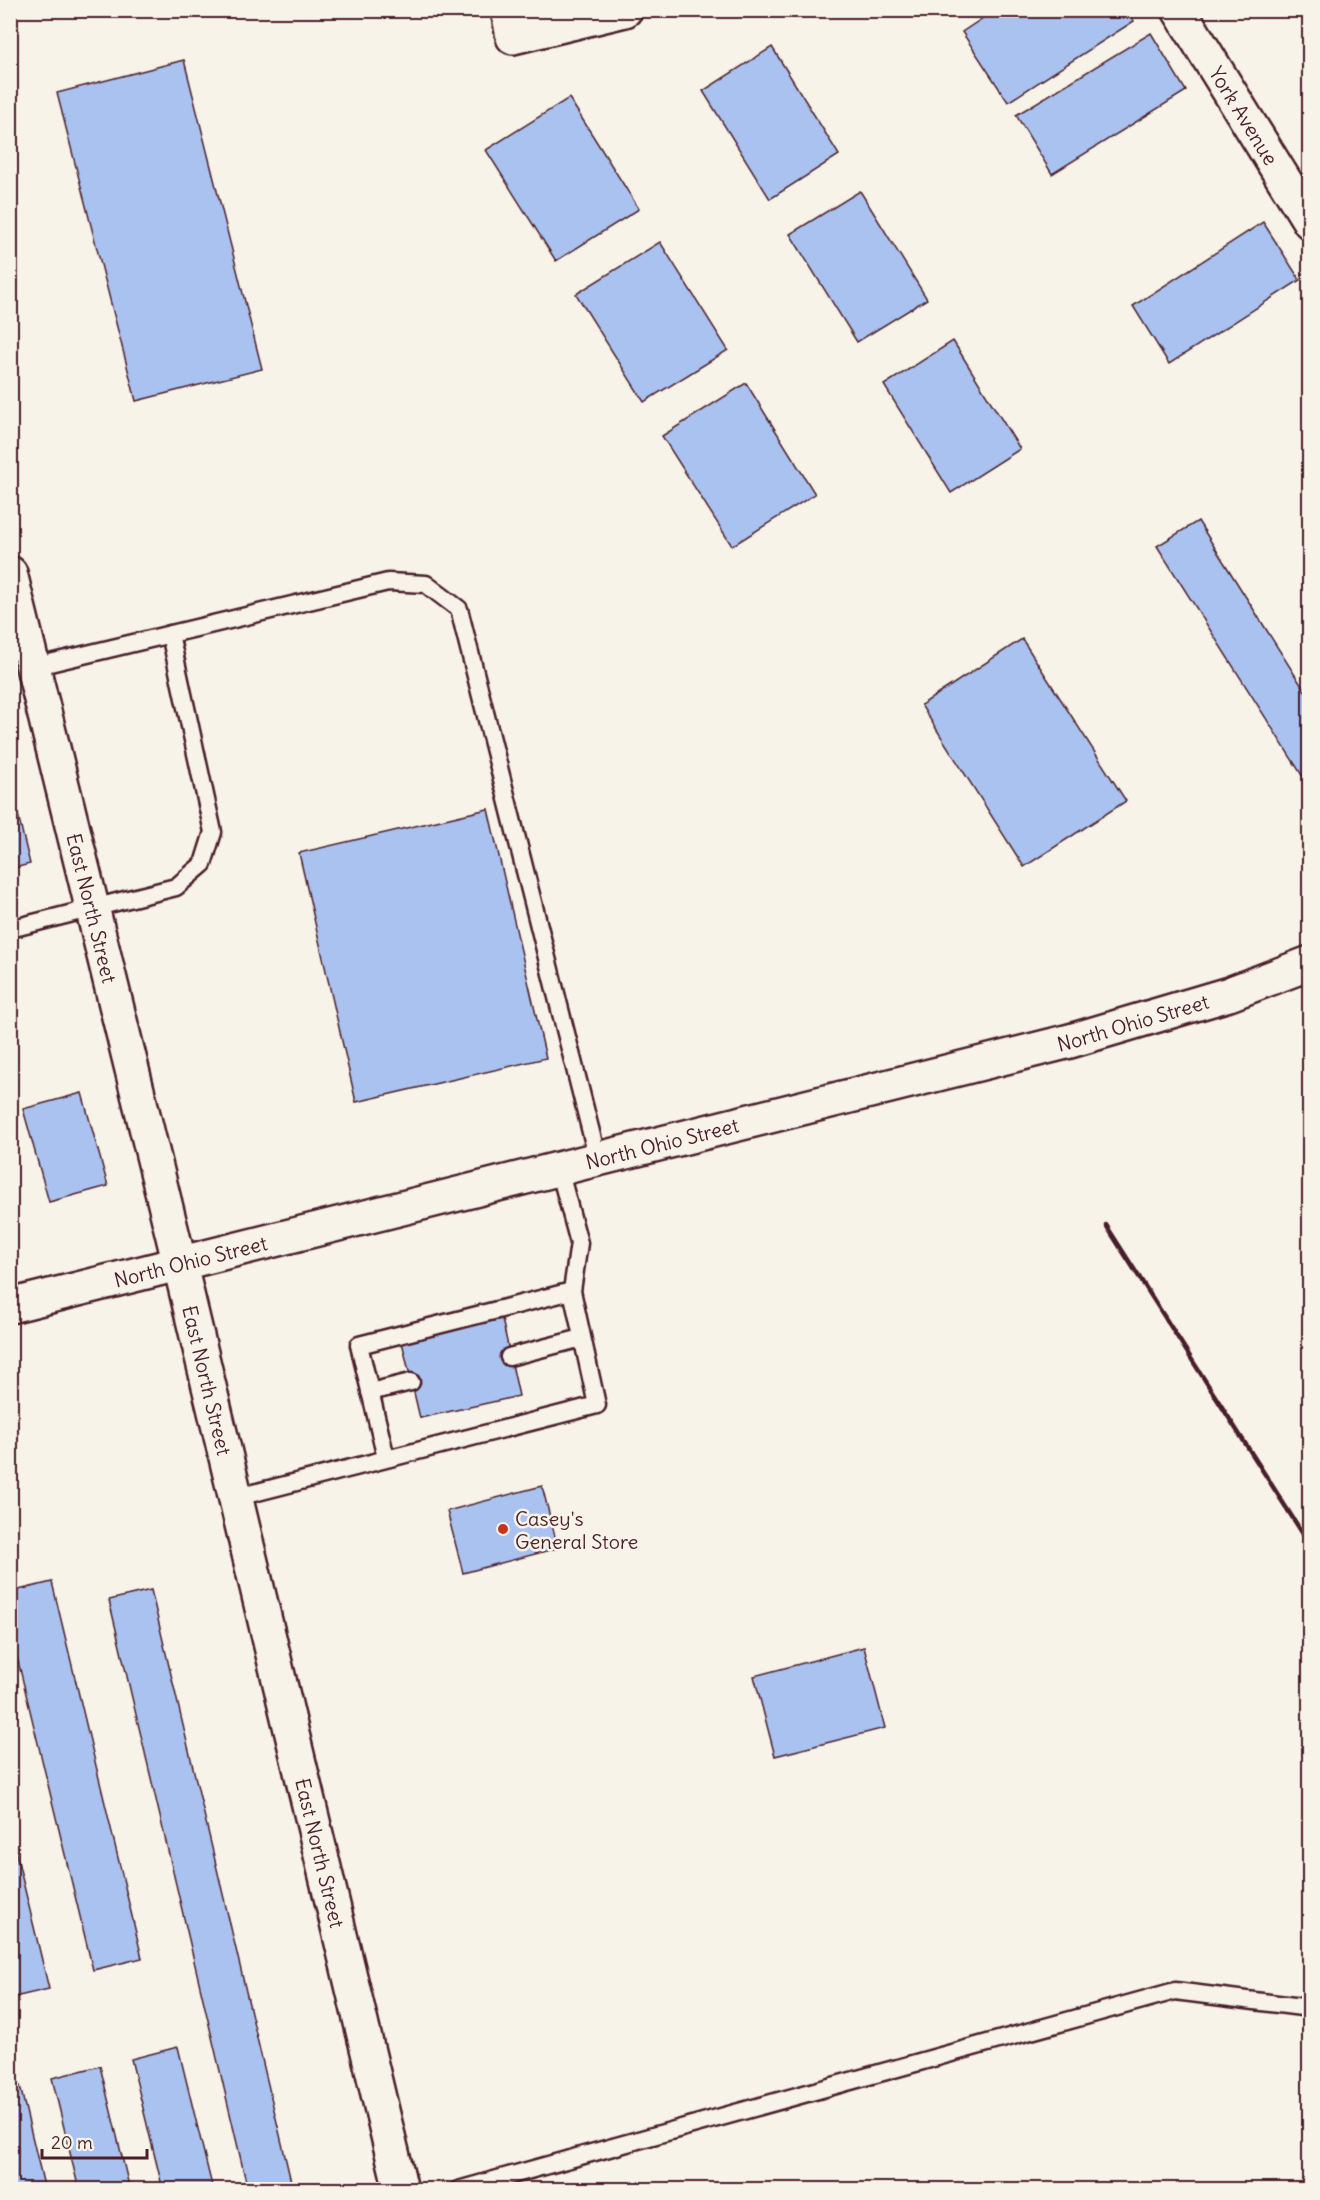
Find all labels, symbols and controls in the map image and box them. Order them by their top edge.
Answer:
street label: York Avenue [1204,62,1284,169]
street label: East North Street [62,831,123,986]
street label: North Ohio Street [1054,988,1212,1056]
street label: North Ohio Street [583,1112,741,1174]
street label: North Ohio Street [111,1230,270,1292]
street label: East North Street [178,1303,238,1458]
place label: Casey's General Store [515,1506,638,1554]
marker: Casey's General Store [496,1522,510,1536]
street label: East North Street [291,1776,350,1930]
scale bar [42,2122,147,2160]
text: 20 m [51,2131,93,2154]

